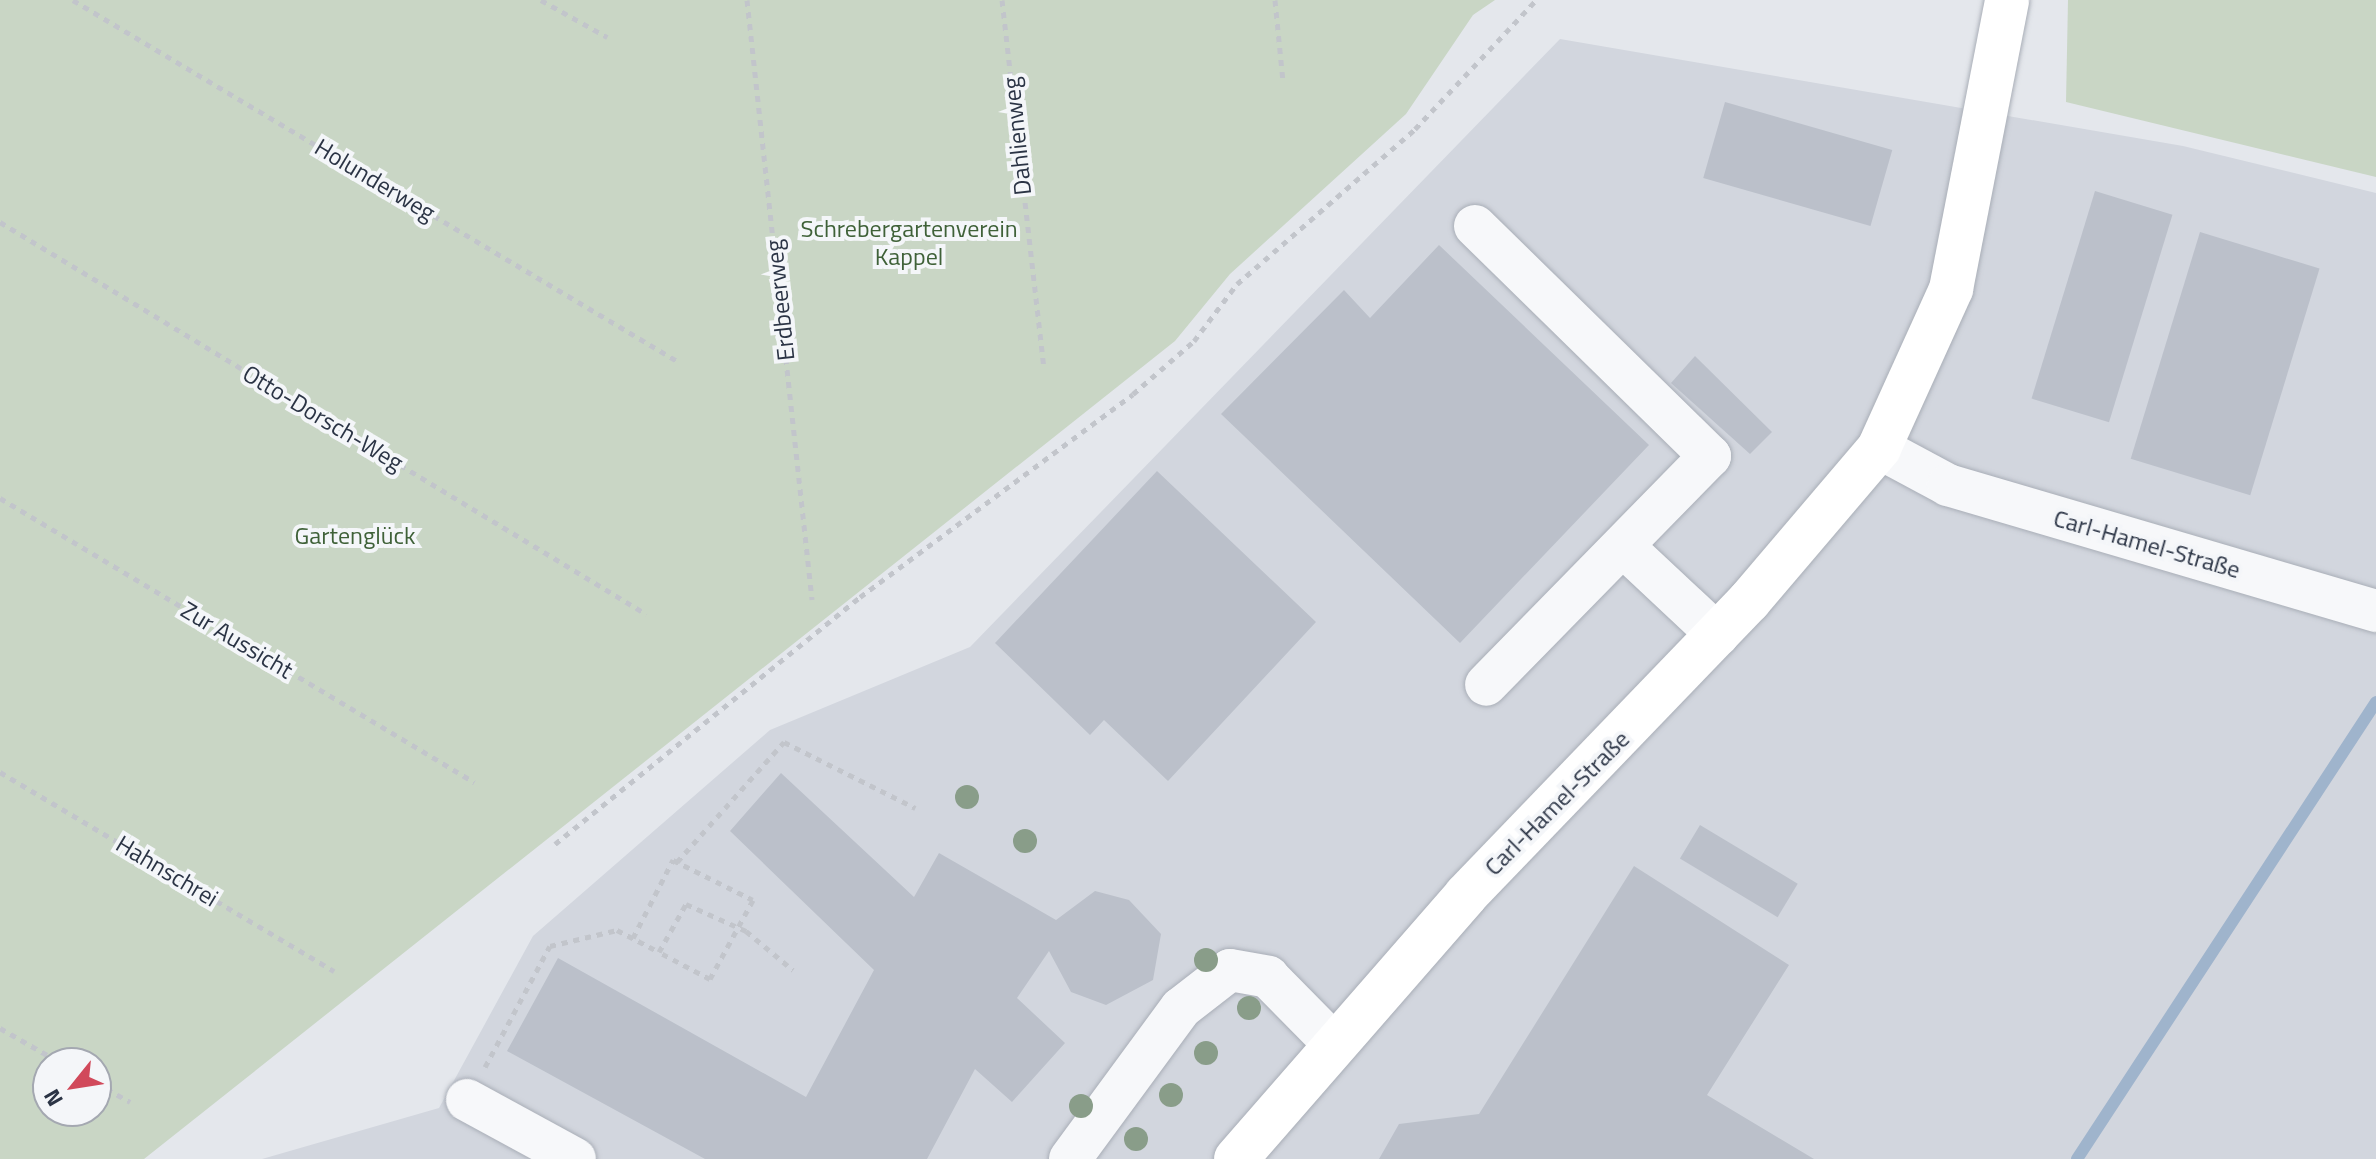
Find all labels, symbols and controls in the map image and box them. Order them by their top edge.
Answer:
street label: Dahlienweg [996,75,1038,197]
street label: Holunderweg [309,133,441,227]
park label: Schrebergartenverein Kappel [800,215,1018,271]
street label: Erdbeerweg [759,238,801,362]
street label: Otto-Dorsch-Weg [238,359,408,477]
street label: Carl-Hamel-Straße [2050,504,2244,584]
park label: Gartenglück [294,522,416,550]
street label: Zur Aussicht [176,595,298,685]
street label: Carl-Hamel-Straße [1479,725,1635,881]
street label: Hahnschrei [111,829,223,913]
north arrow [32,1047,112,1127]
text: N [34,1083,71,1113]

